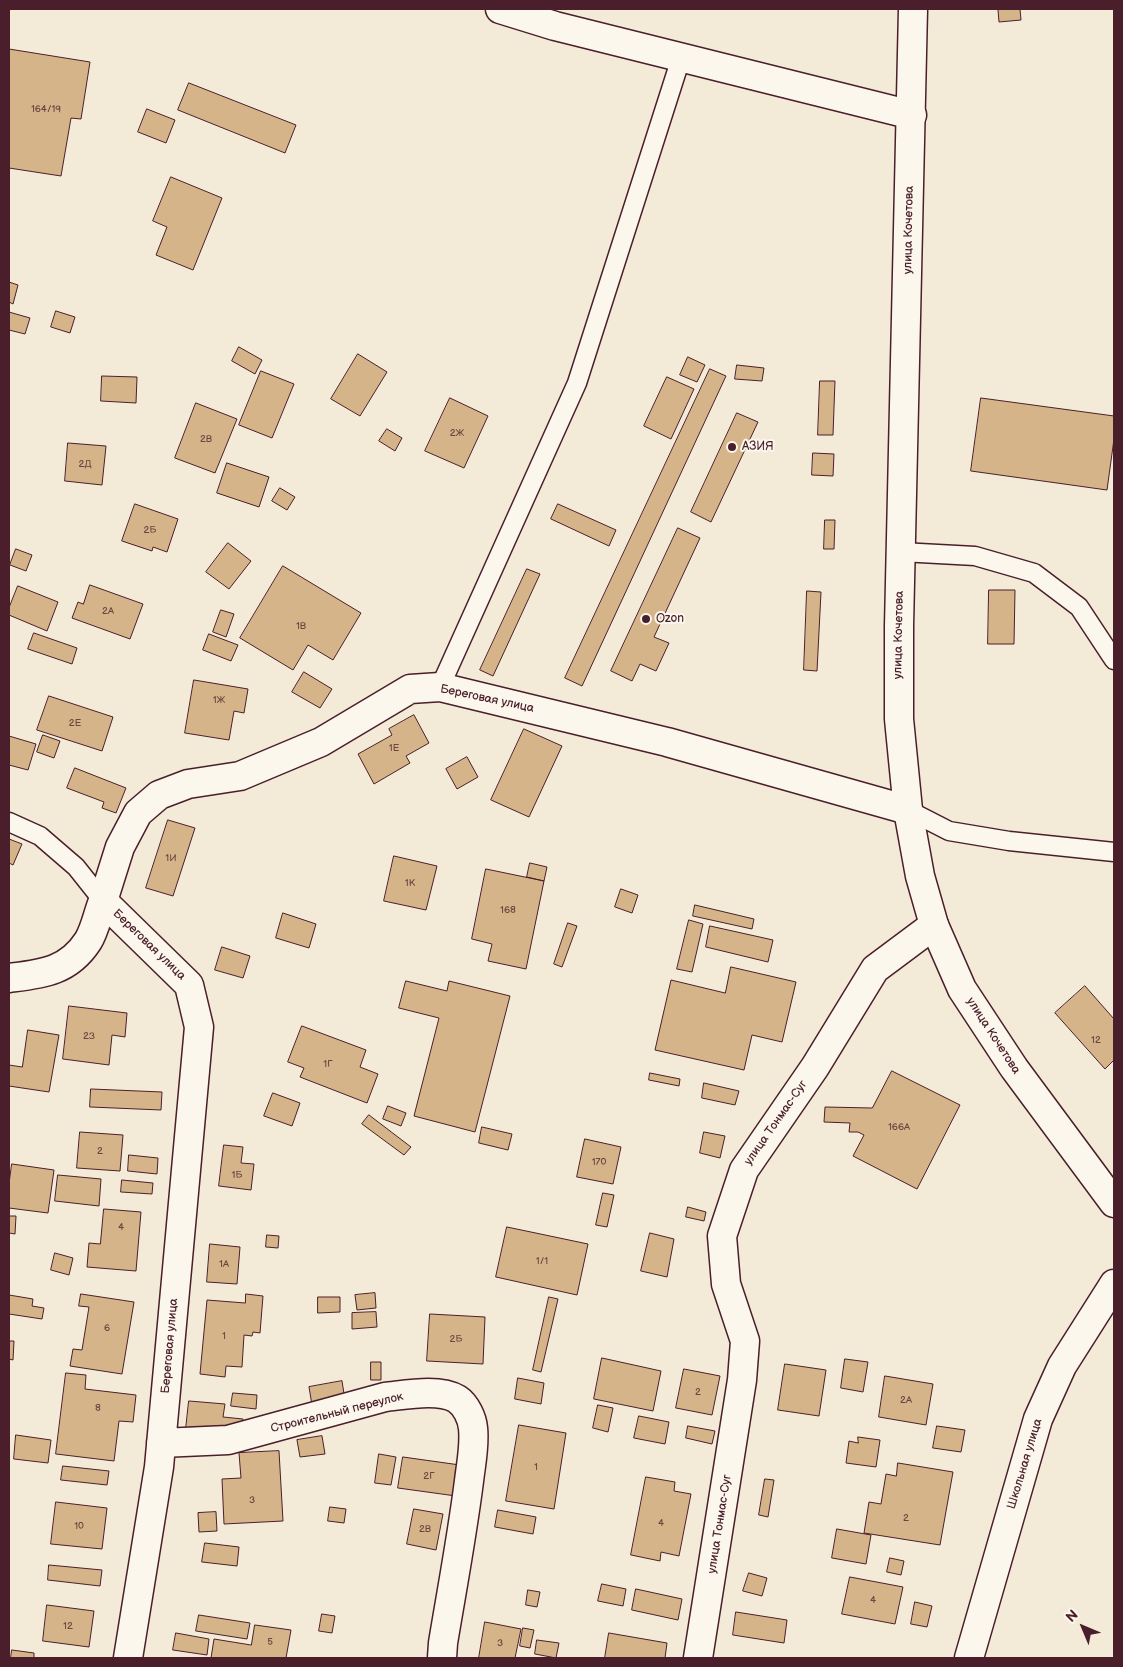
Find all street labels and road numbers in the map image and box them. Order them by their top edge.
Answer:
street label: улица Кочетова [901,186,917,274]
street label: улица Кочетова [891,591,907,679]
street label: Береговая улица [439,682,535,716]
street label: Береговая улица [110,907,188,983]
street label: улица Кочетова [963,995,1023,1077]
street label: улица Тонмас-Суг [741,1078,811,1168]
street label: Береговая улица [159,1298,181,1394]
street label: Строительный переулок [269,1390,405,1436]
street label: Школьная улица [1004,1417,1046,1511]
street label: улица Тонмас-Суг [705,1473,735,1575]

